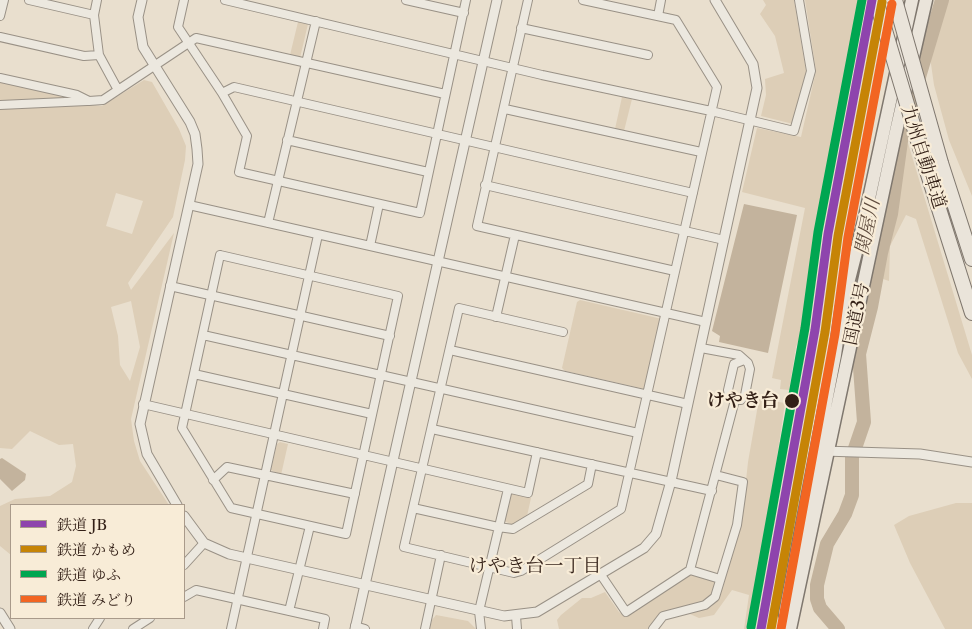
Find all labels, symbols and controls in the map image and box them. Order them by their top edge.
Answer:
street label: 九州自動車道 [896,102,950,212]
water label: 関屋川 [851,197,885,257]
street label: 国道3号 [840,280,874,348]
place label: けやき台 [707,390,779,412]
marker: けやき台 [783,392,801,410]
legend [10,504,185,619]
text: 鉄道 JB [57,515,107,534]
text: 鉄道 かもめ [57,540,136,559]
district label: けやき台一丁目 [469,556,601,578]
text: 鉄道 ゆふ [57,565,121,584]
text: 鉄道 みどり [57,590,136,609]

